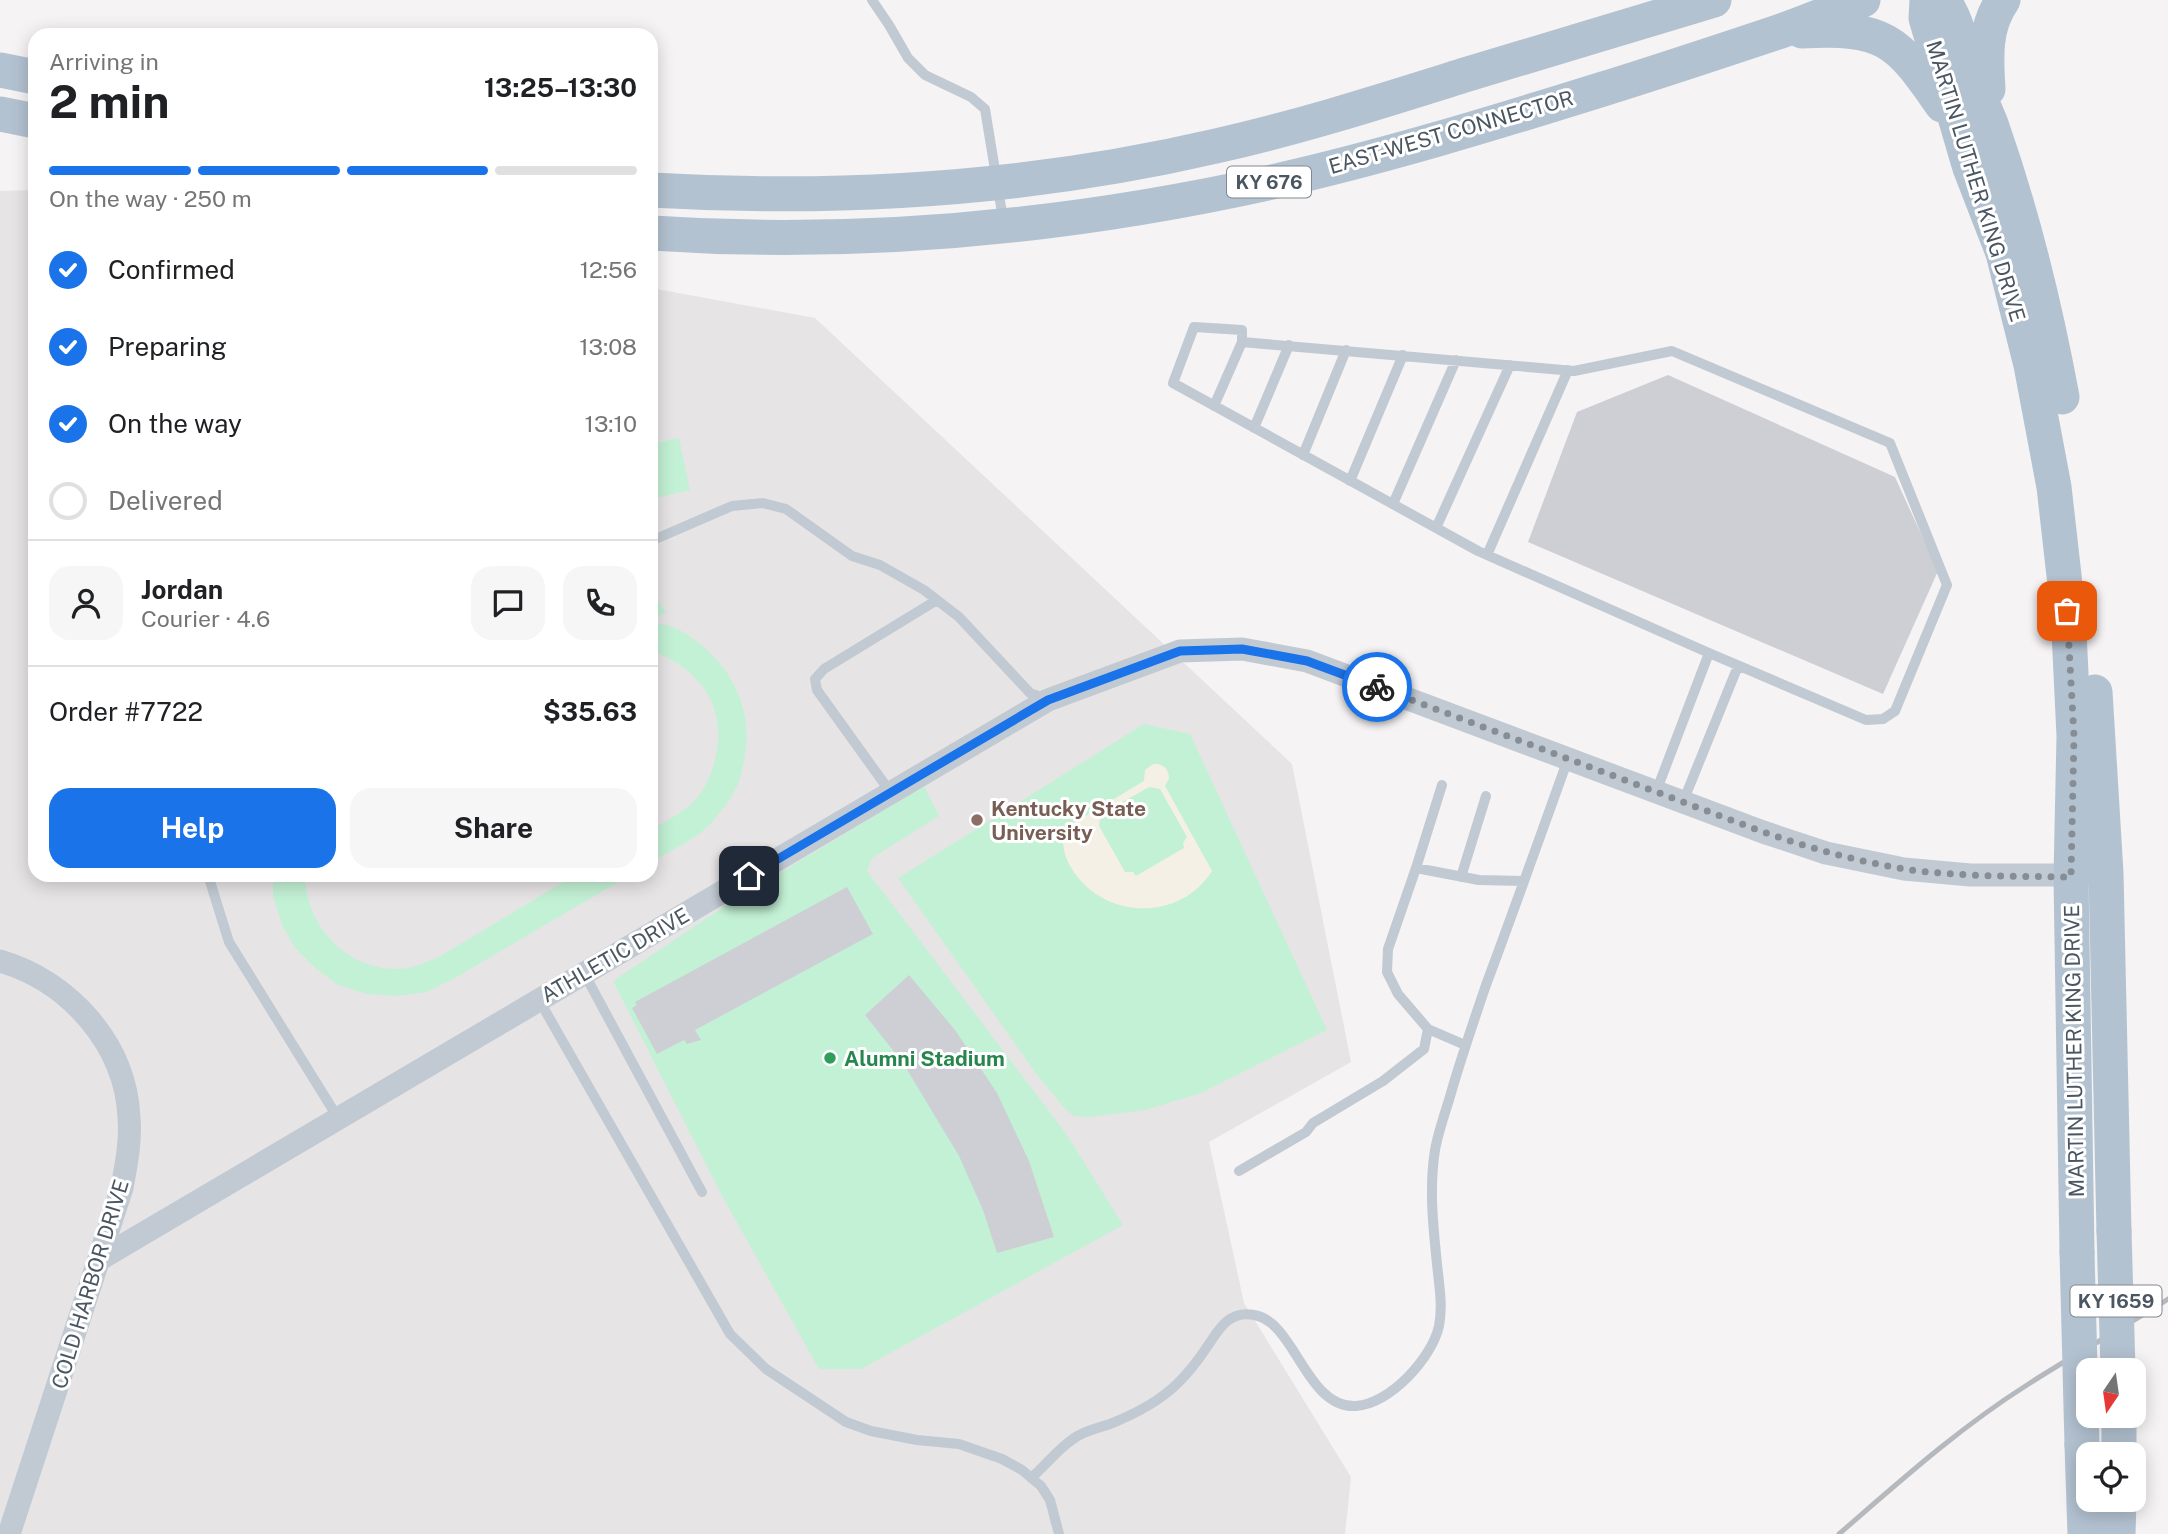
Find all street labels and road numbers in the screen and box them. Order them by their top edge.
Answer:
street label: MARTIN LUTHER KING DRIVE [1921,37,2031,325]
street label: EAST-WEST CONNECTOR [1326,85,1576,179]
road number: KY 676 [1227,166,1311,198]
street label: ATHLETIC DRIVE [536,902,694,1008]
street label: MARTIN LUTHER KING DRIVE [2059,904,2089,1198]
street label: COLD HARBOR DRIVE [46,1176,134,1392]
road number: KY 1659 [2070,1286,2162,1316]

